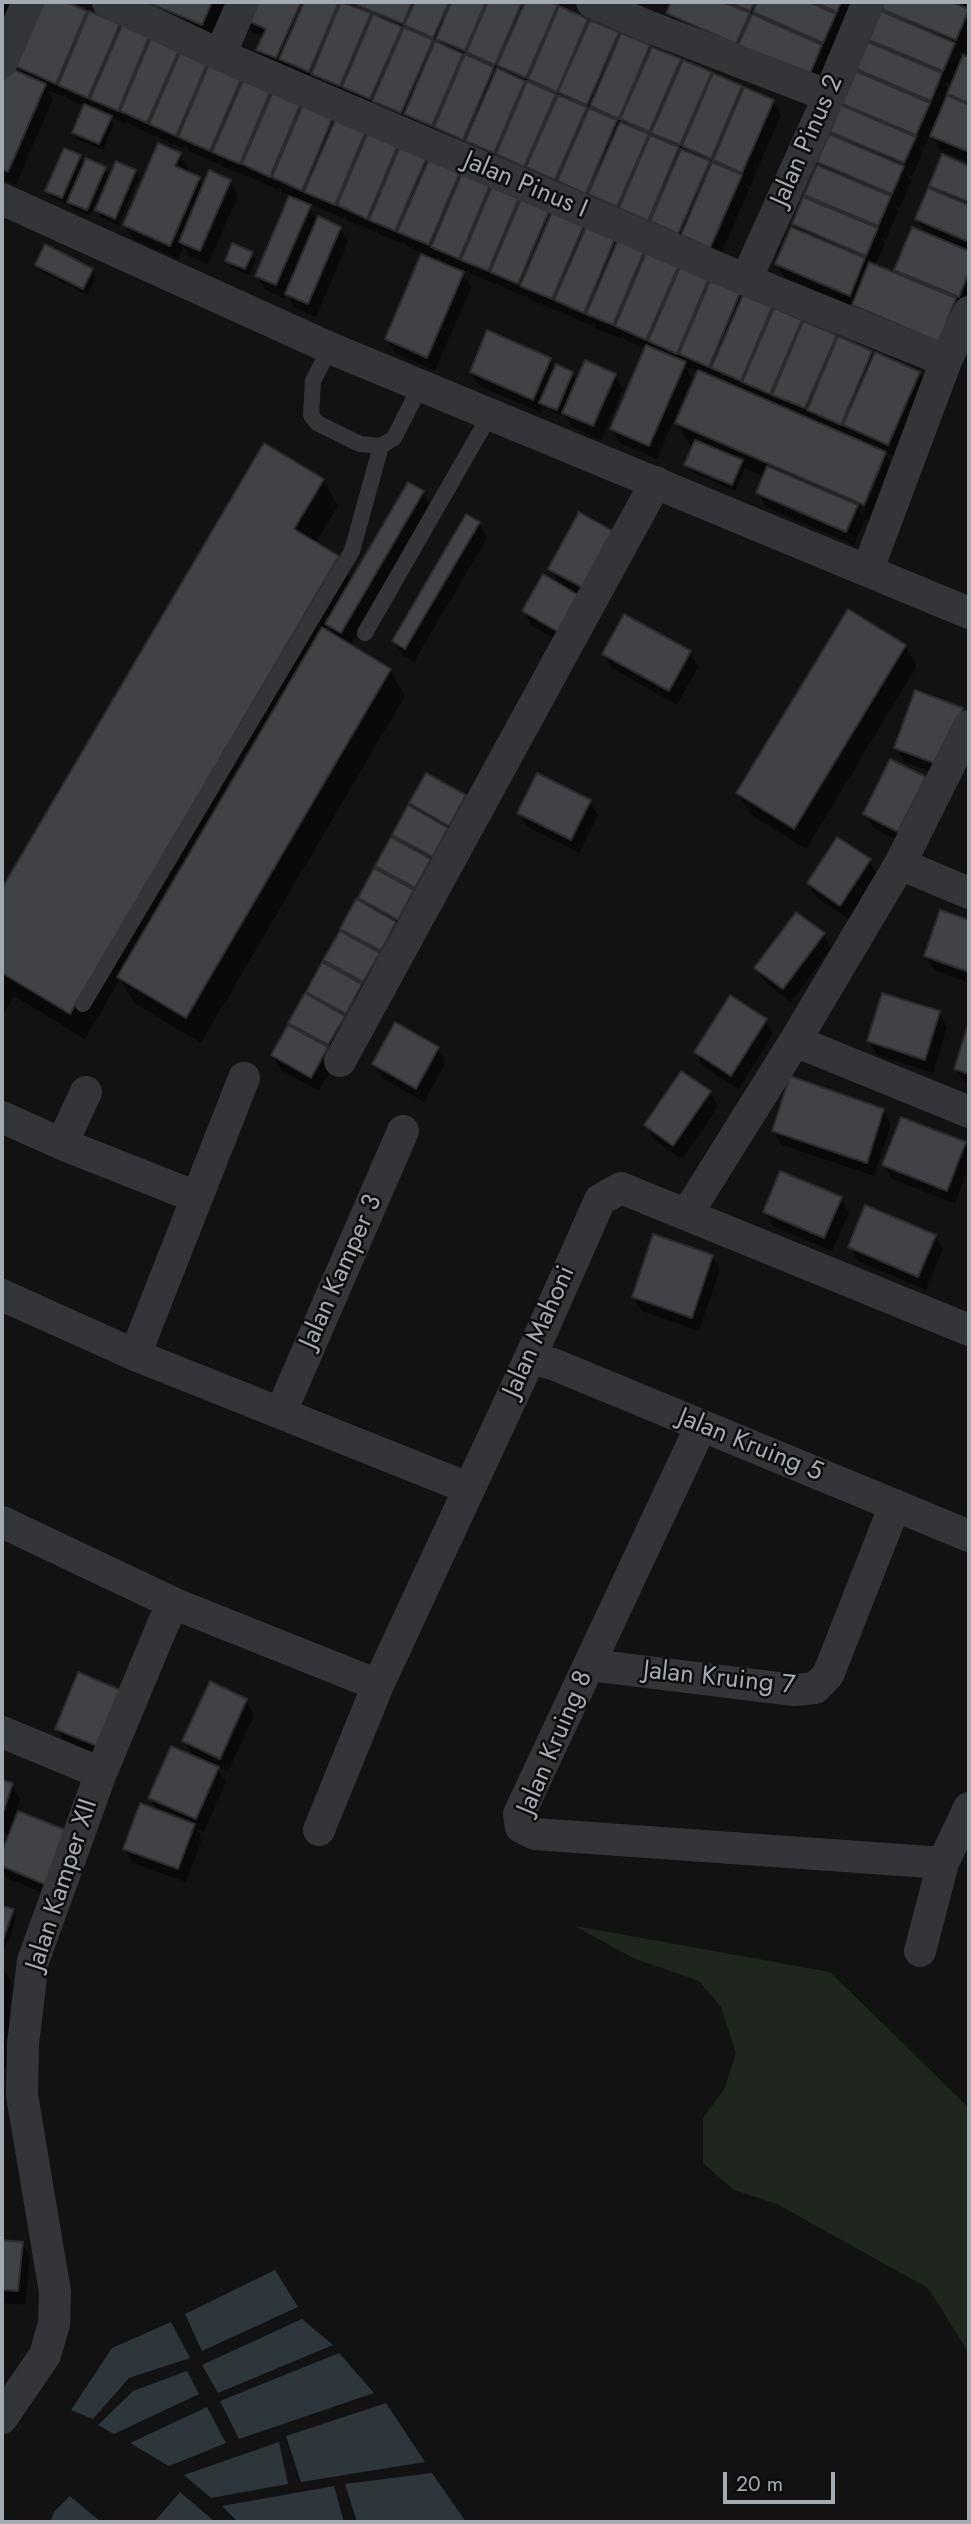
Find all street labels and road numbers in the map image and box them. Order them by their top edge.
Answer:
street label: Jalan Pinus 2 [765,71,851,211]
street label: Jalan Pinus I [458,146,592,226]
street label: Jalan Kamper 3 [294,1190,390,1354]
street label: Jalan Mahoni [497,1261,583,1403]
street label: Jalan Kruing 5 [673,1403,827,1489]
street label: Jalan Kruing 7 [641,1656,797,1702]
street label: Jalan Kruing 8 [512,1666,600,1820]
street label: Jalan Kamper XII [21,1795,105,1975]

